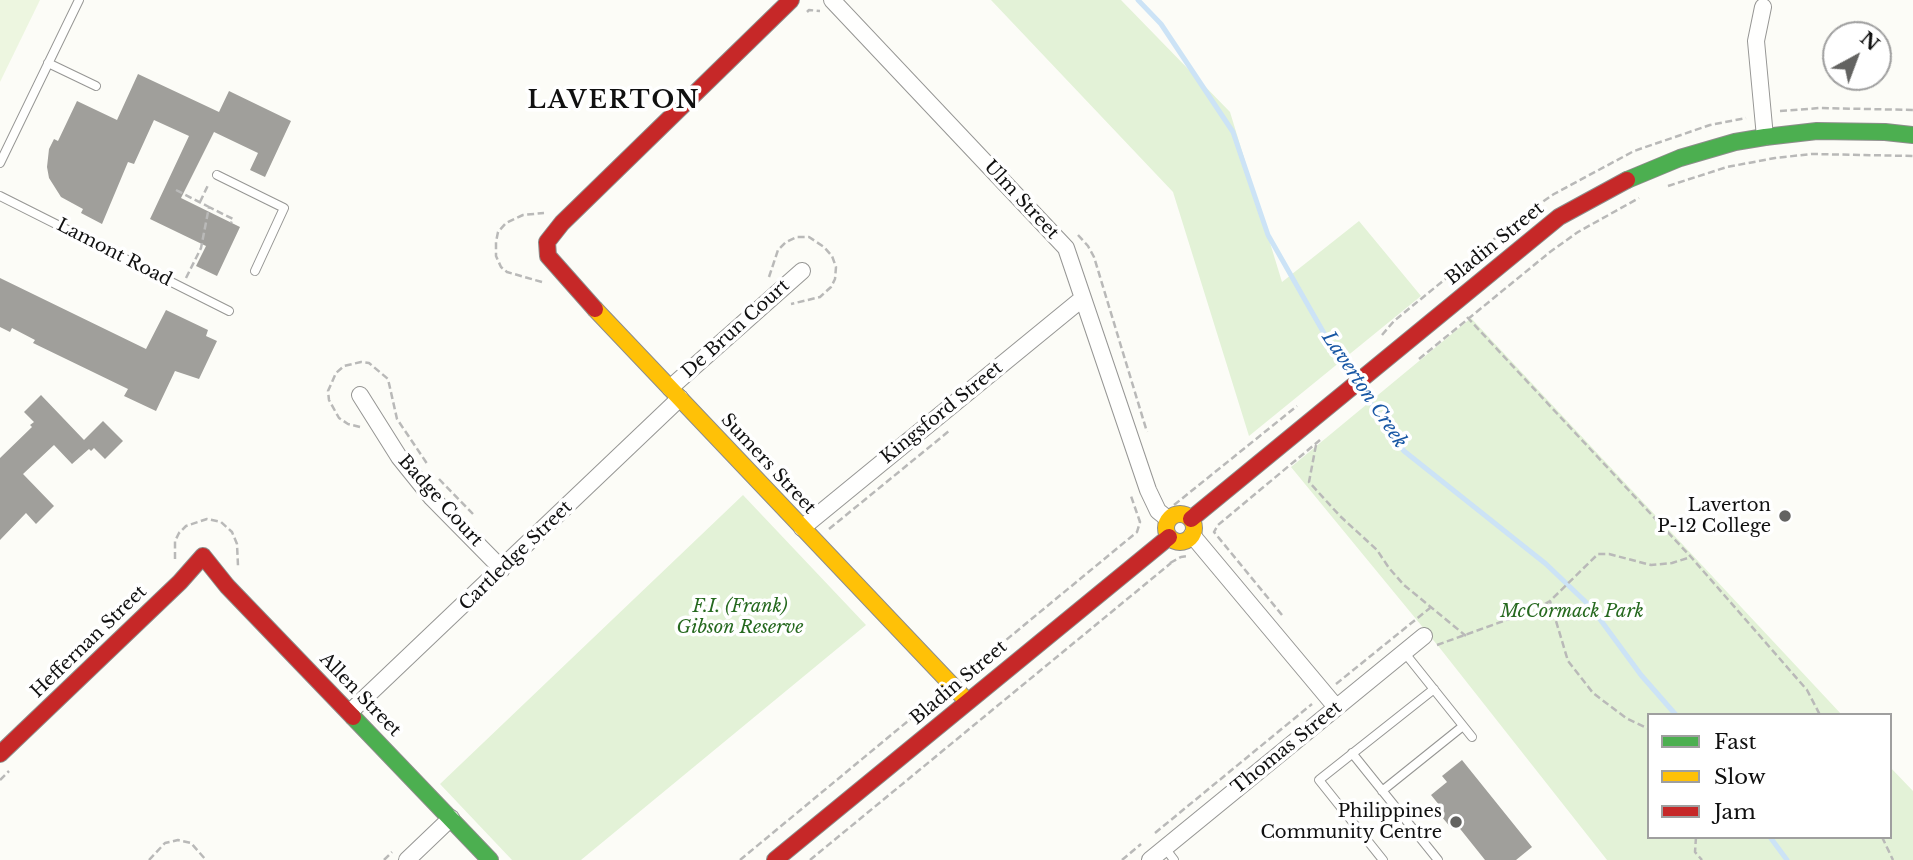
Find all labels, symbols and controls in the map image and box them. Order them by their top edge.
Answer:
north arrow [1822,21,1892,91]
text: N [1856,27,1884,56]
district label: LAVERTON [529,87,699,115]
street label: Ulm Street [979,156,1063,244]
street label: Bladin Street [1442,198,1548,290]
street label: Lamont Road [53,215,175,291]
street label: De Brun Court [678,275,794,383]
water label: Laverton Creek [1317,327,1411,453]
street label: Kingsford Street [877,357,1007,469]
street label: Sumers Street [716,409,820,519]
street label: Badge Court [393,451,487,551]
place label: Laverton P-12 College [1657,495,1771,538]
street label: Cartledge Street [455,497,577,615]
marker: Laverton P-12 College [1777,508,1793,524]
street label: Heffernan Street [27,581,151,703]
park label: F.I. (Frank) Gibson Reserve [677,596,803,638]
park label: McCormack Park [1500,601,1644,623]
street label: Bladin Street [906,636,1012,730]
street label: Allen Street [315,649,405,741]
street label: Thomas Street [1228,697,1346,799]
legend [1647,713,1892,839]
text: Fast [1714,729,1756,755]
text: Slow [1714,764,1766,790]
text: Jam [1714,799,1756,825]
place label: Philippines Community Centre [1260,801,1442,844]
marker: Philippines Community Centre [1448,814,1464,830]

